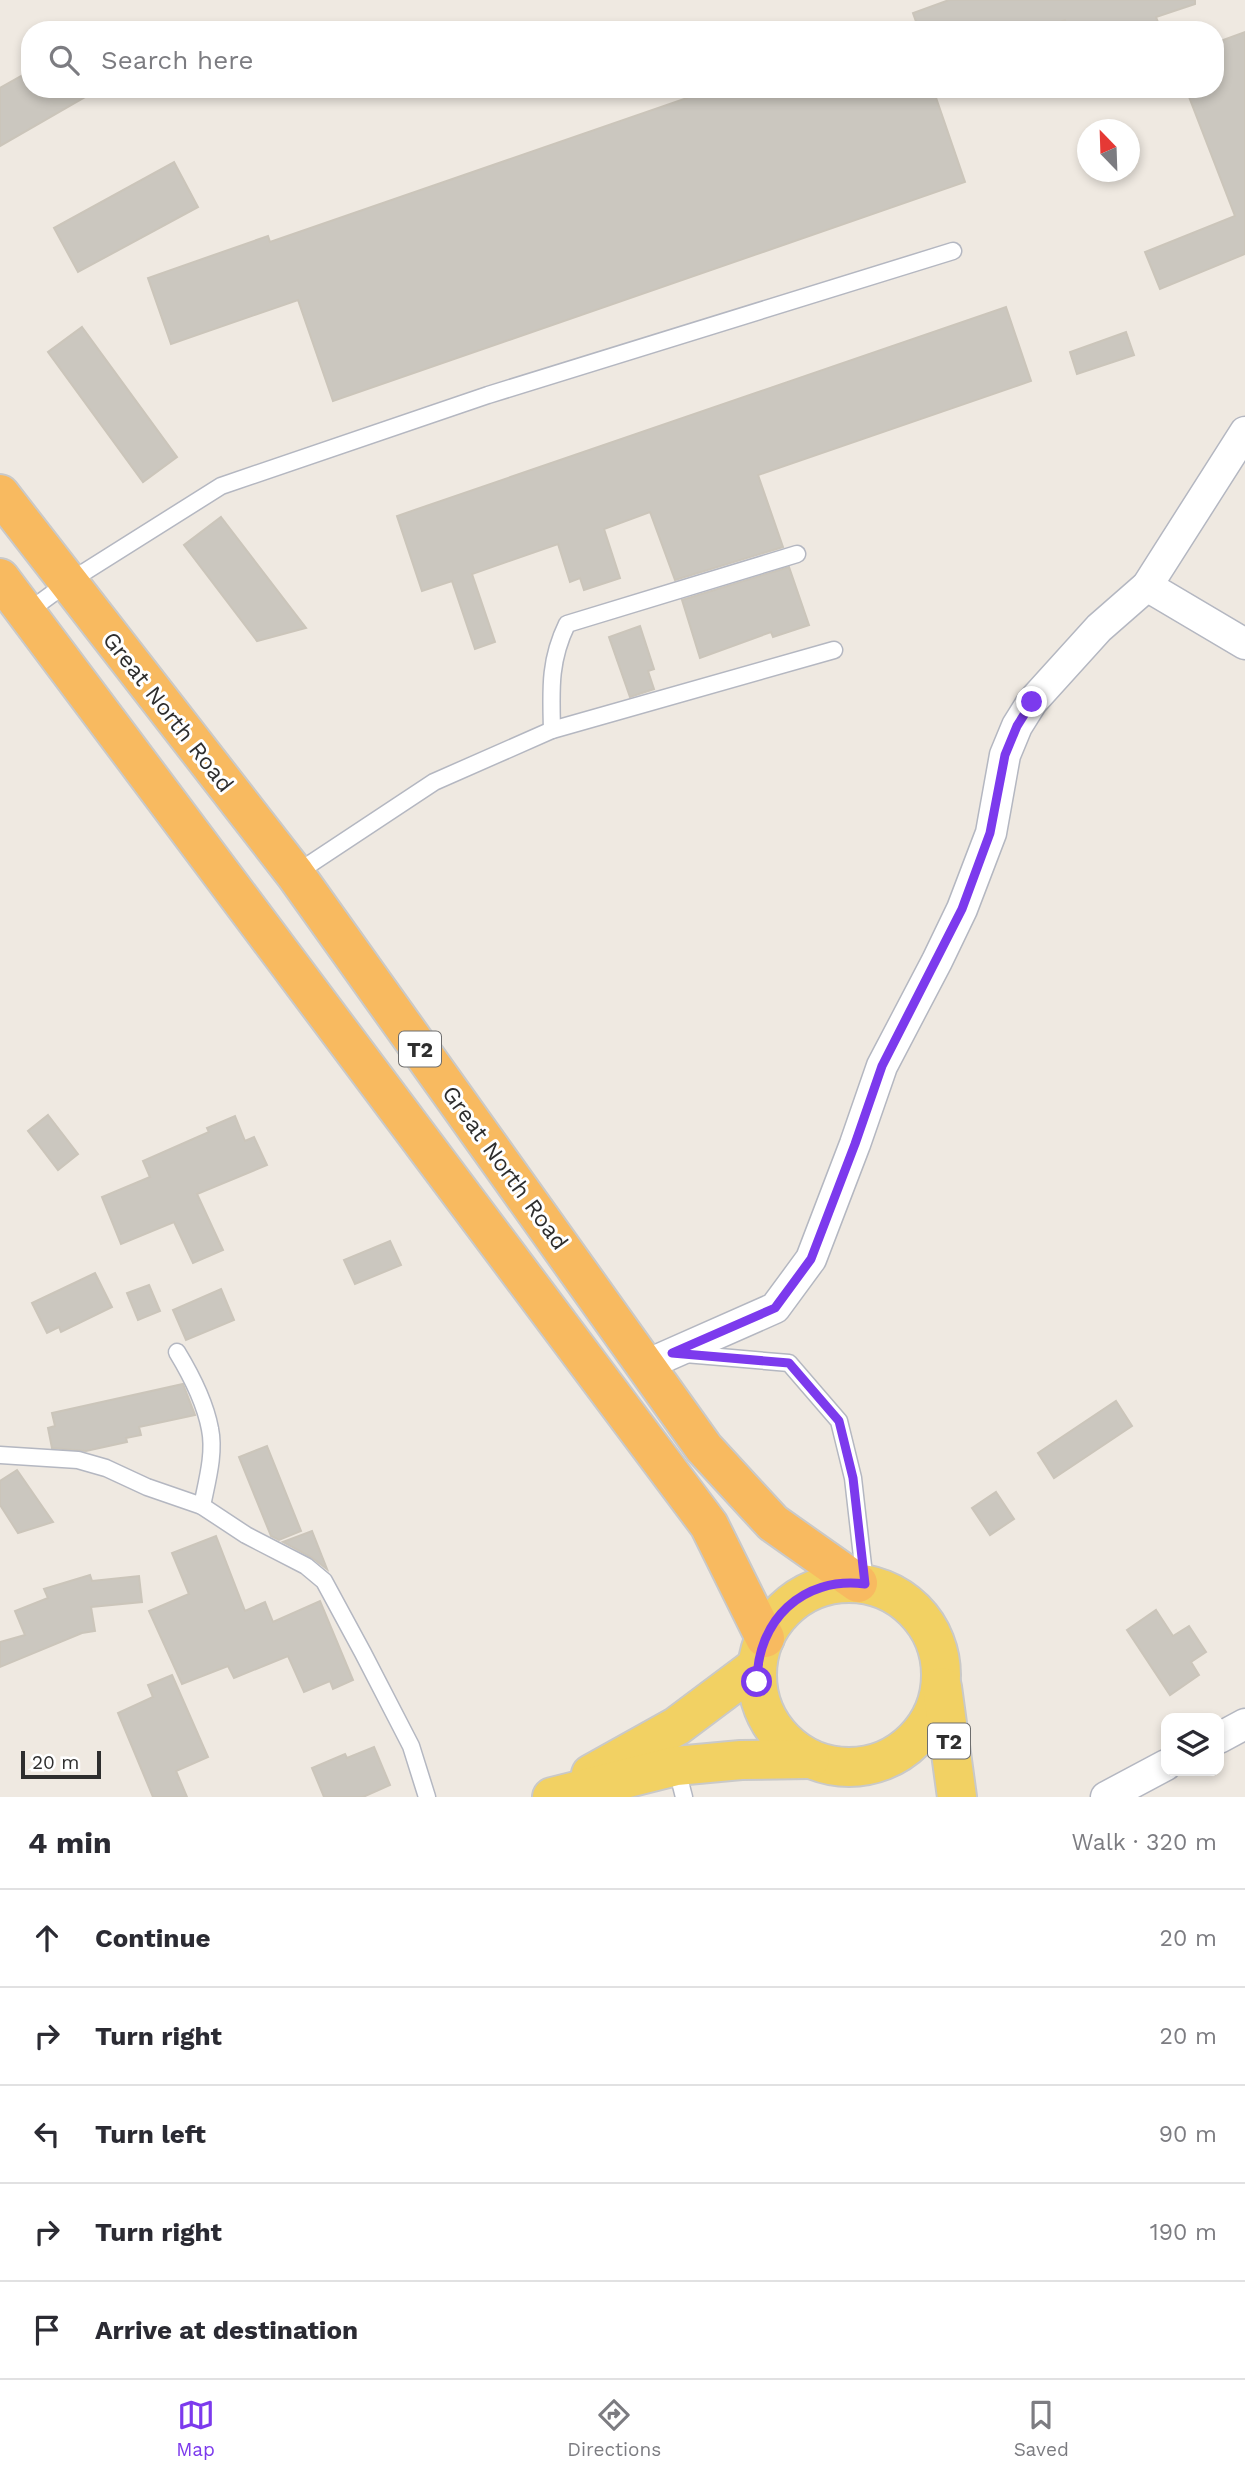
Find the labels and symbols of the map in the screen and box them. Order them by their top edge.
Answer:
north arrow [1077,119,1140,182]
street label: Great North Road [97,626,239,798]
route end [1016,686,1047,717]
road number: T2 [399,1032,441,1066]
street label: Great North Road [436,1081,574,1255]
route start [741,1666,772,1697]
road number: T2 [928,1724,970,1758]
scale bar [21,1748,102,1780]

